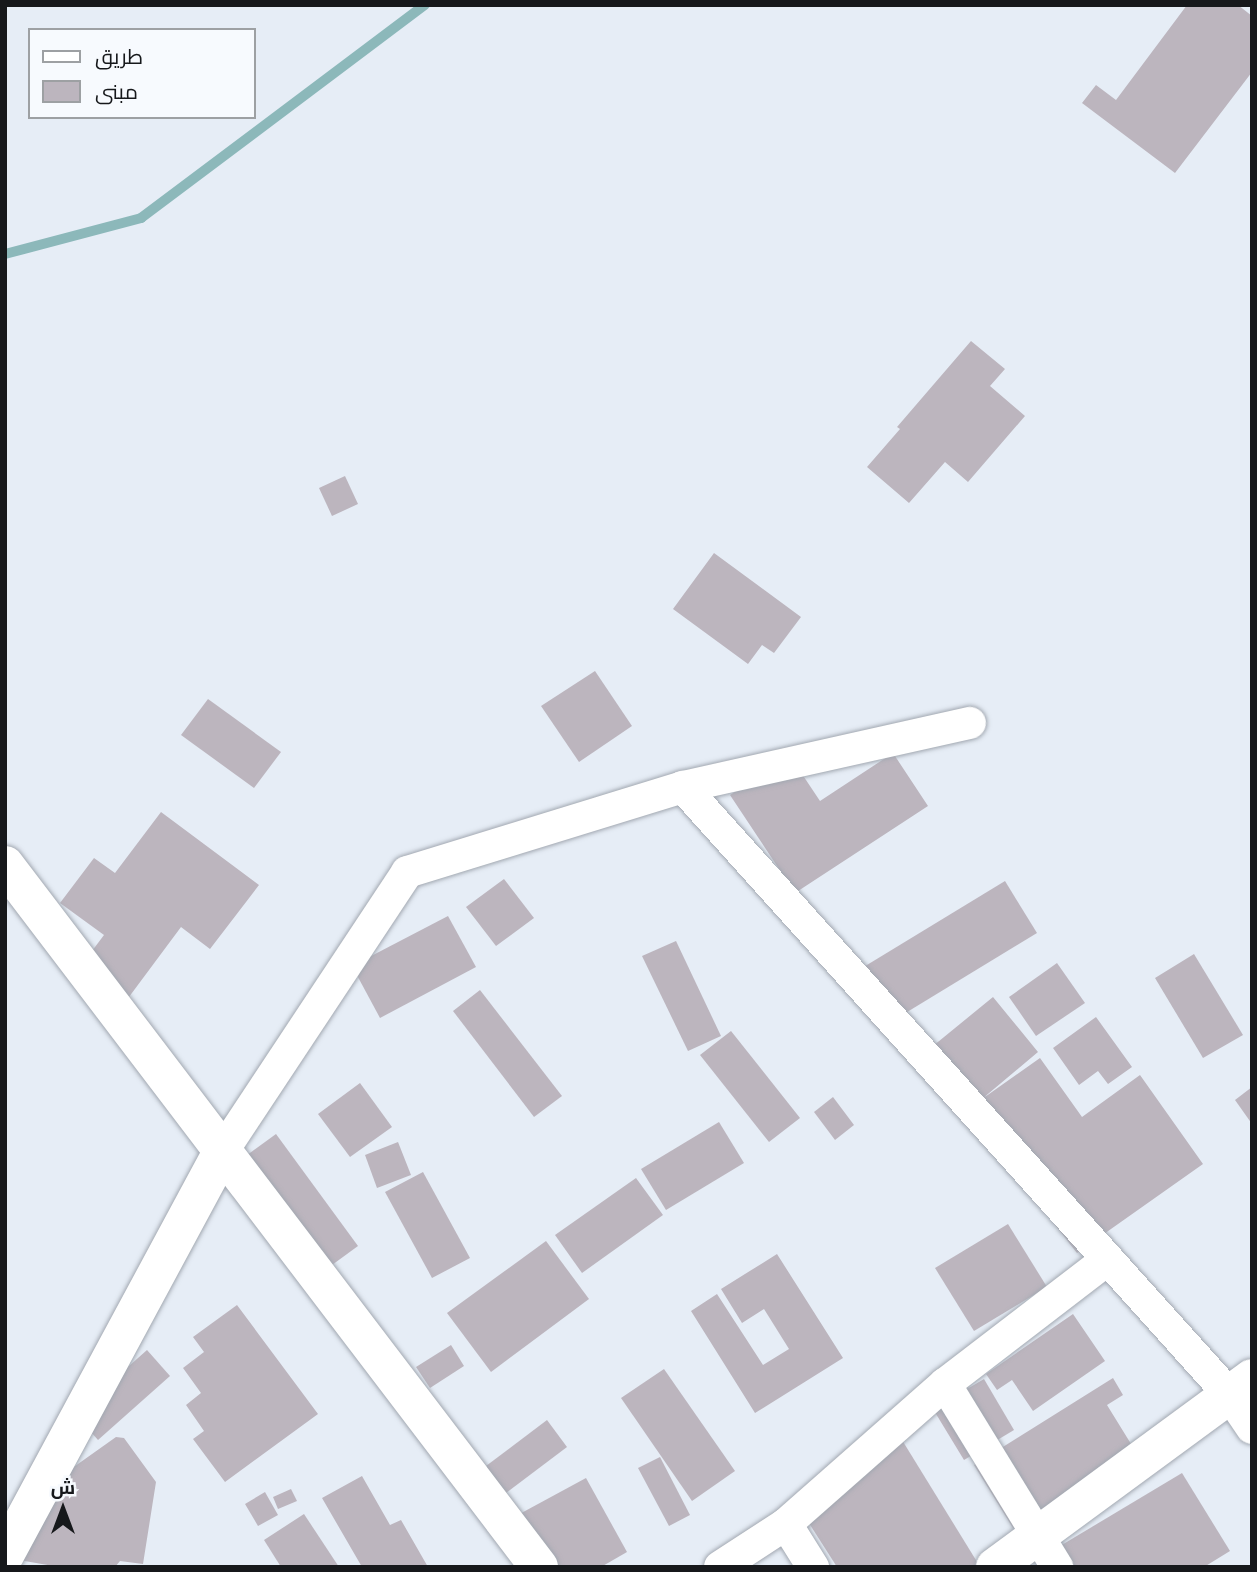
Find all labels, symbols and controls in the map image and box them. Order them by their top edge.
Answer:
legend [28,28,256,119]
text: طريق [95,43,143,71]
text: مبنى [95,78,138,106]
north arrow [28,1474,98,1544]
text: ش [51,1475,75,1501]

